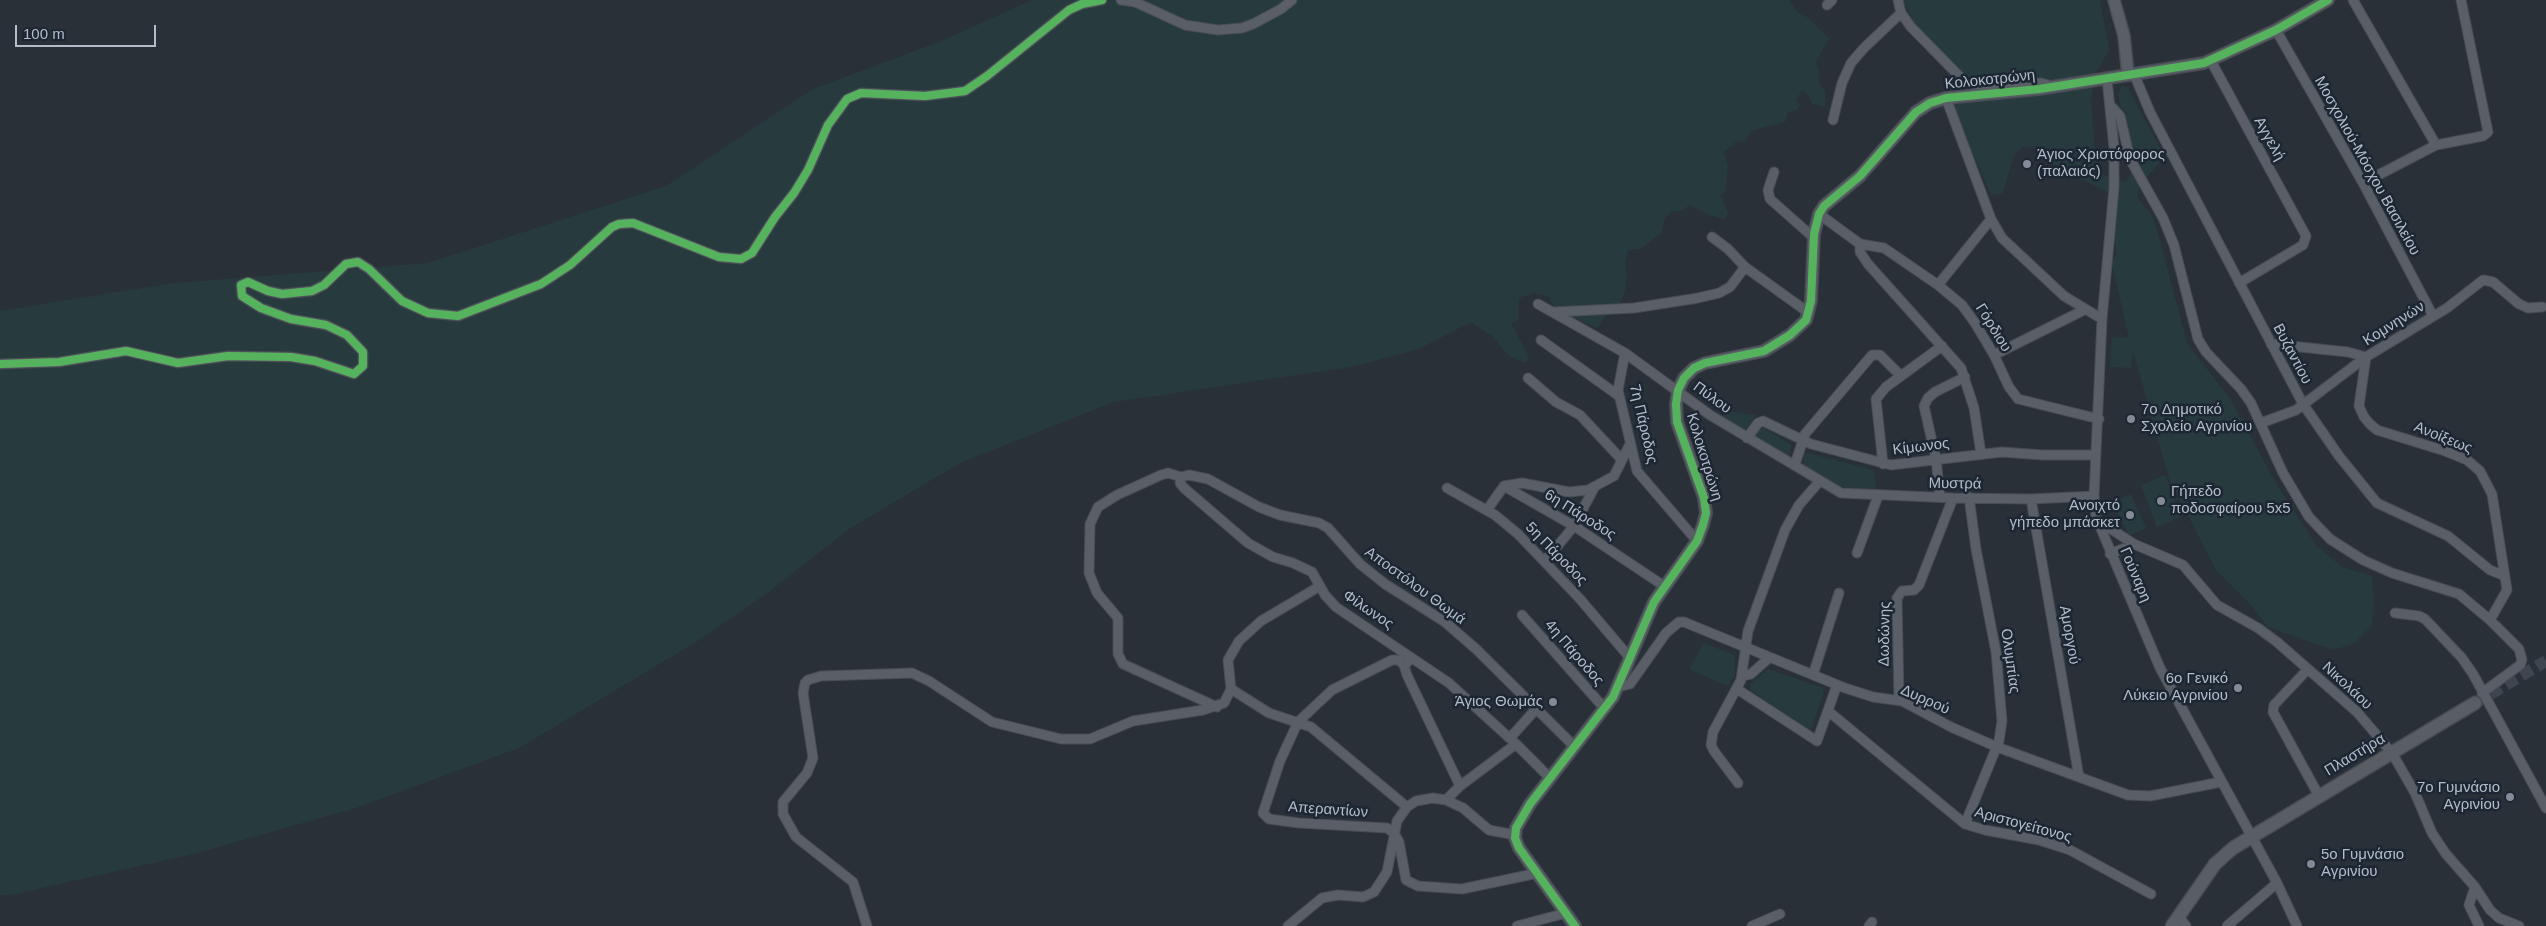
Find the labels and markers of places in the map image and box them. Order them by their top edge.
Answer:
place label: Άγιος Χριστόφορος (παλαιός) [2037,146,2165,181]
marker: Άγιος Χριστόφορος (παλαιός) [2021,158,2033,170]
place label: 7ο Δημοτικό Σχολείο Αγρινίου [2141,401,2252,436]
marker: 7ο Δημοτικό Σχολείο Αγρινίου [2125,413,2137,425]
place label: Γήπεδο ποδοσφαίρου 5x5 [2171,483,2291,518]
marker: Γήπεδο ποδοσφαίρου 5x5 [2155,495,2167,507]
place label: Ανοιχτό γήπεδο μπάσκετ [2009,497,2120,532]
marker: Ανοιχτό γήπεδο μπάσκετ [2124,509,2136,521]
place label: 6ο Γενικό Λύκειο Αγρινίου [2123,670,2228,705]
marker: 6ο Γενικό Λύκειο Αγρινίου [2232,682,2244,694]
place label: Άγιος Θωμάς [1455,693,1543,711]
marker: Άγιος Θωμάς [1547,696,1559,708]
place label: 7ο Γυμνάσιο Αγρινίου [2417,779,2500,814]
marker: 7ο Γυμνάσιο Αγρινίου [2504,791,2516,803]
place label: 5ο Γυμνάσιο Αγρινίου [2321,846,2404,881]
marker: 5ο Γυμνάσιο Αγρινίου [2305,858,2317,870]

